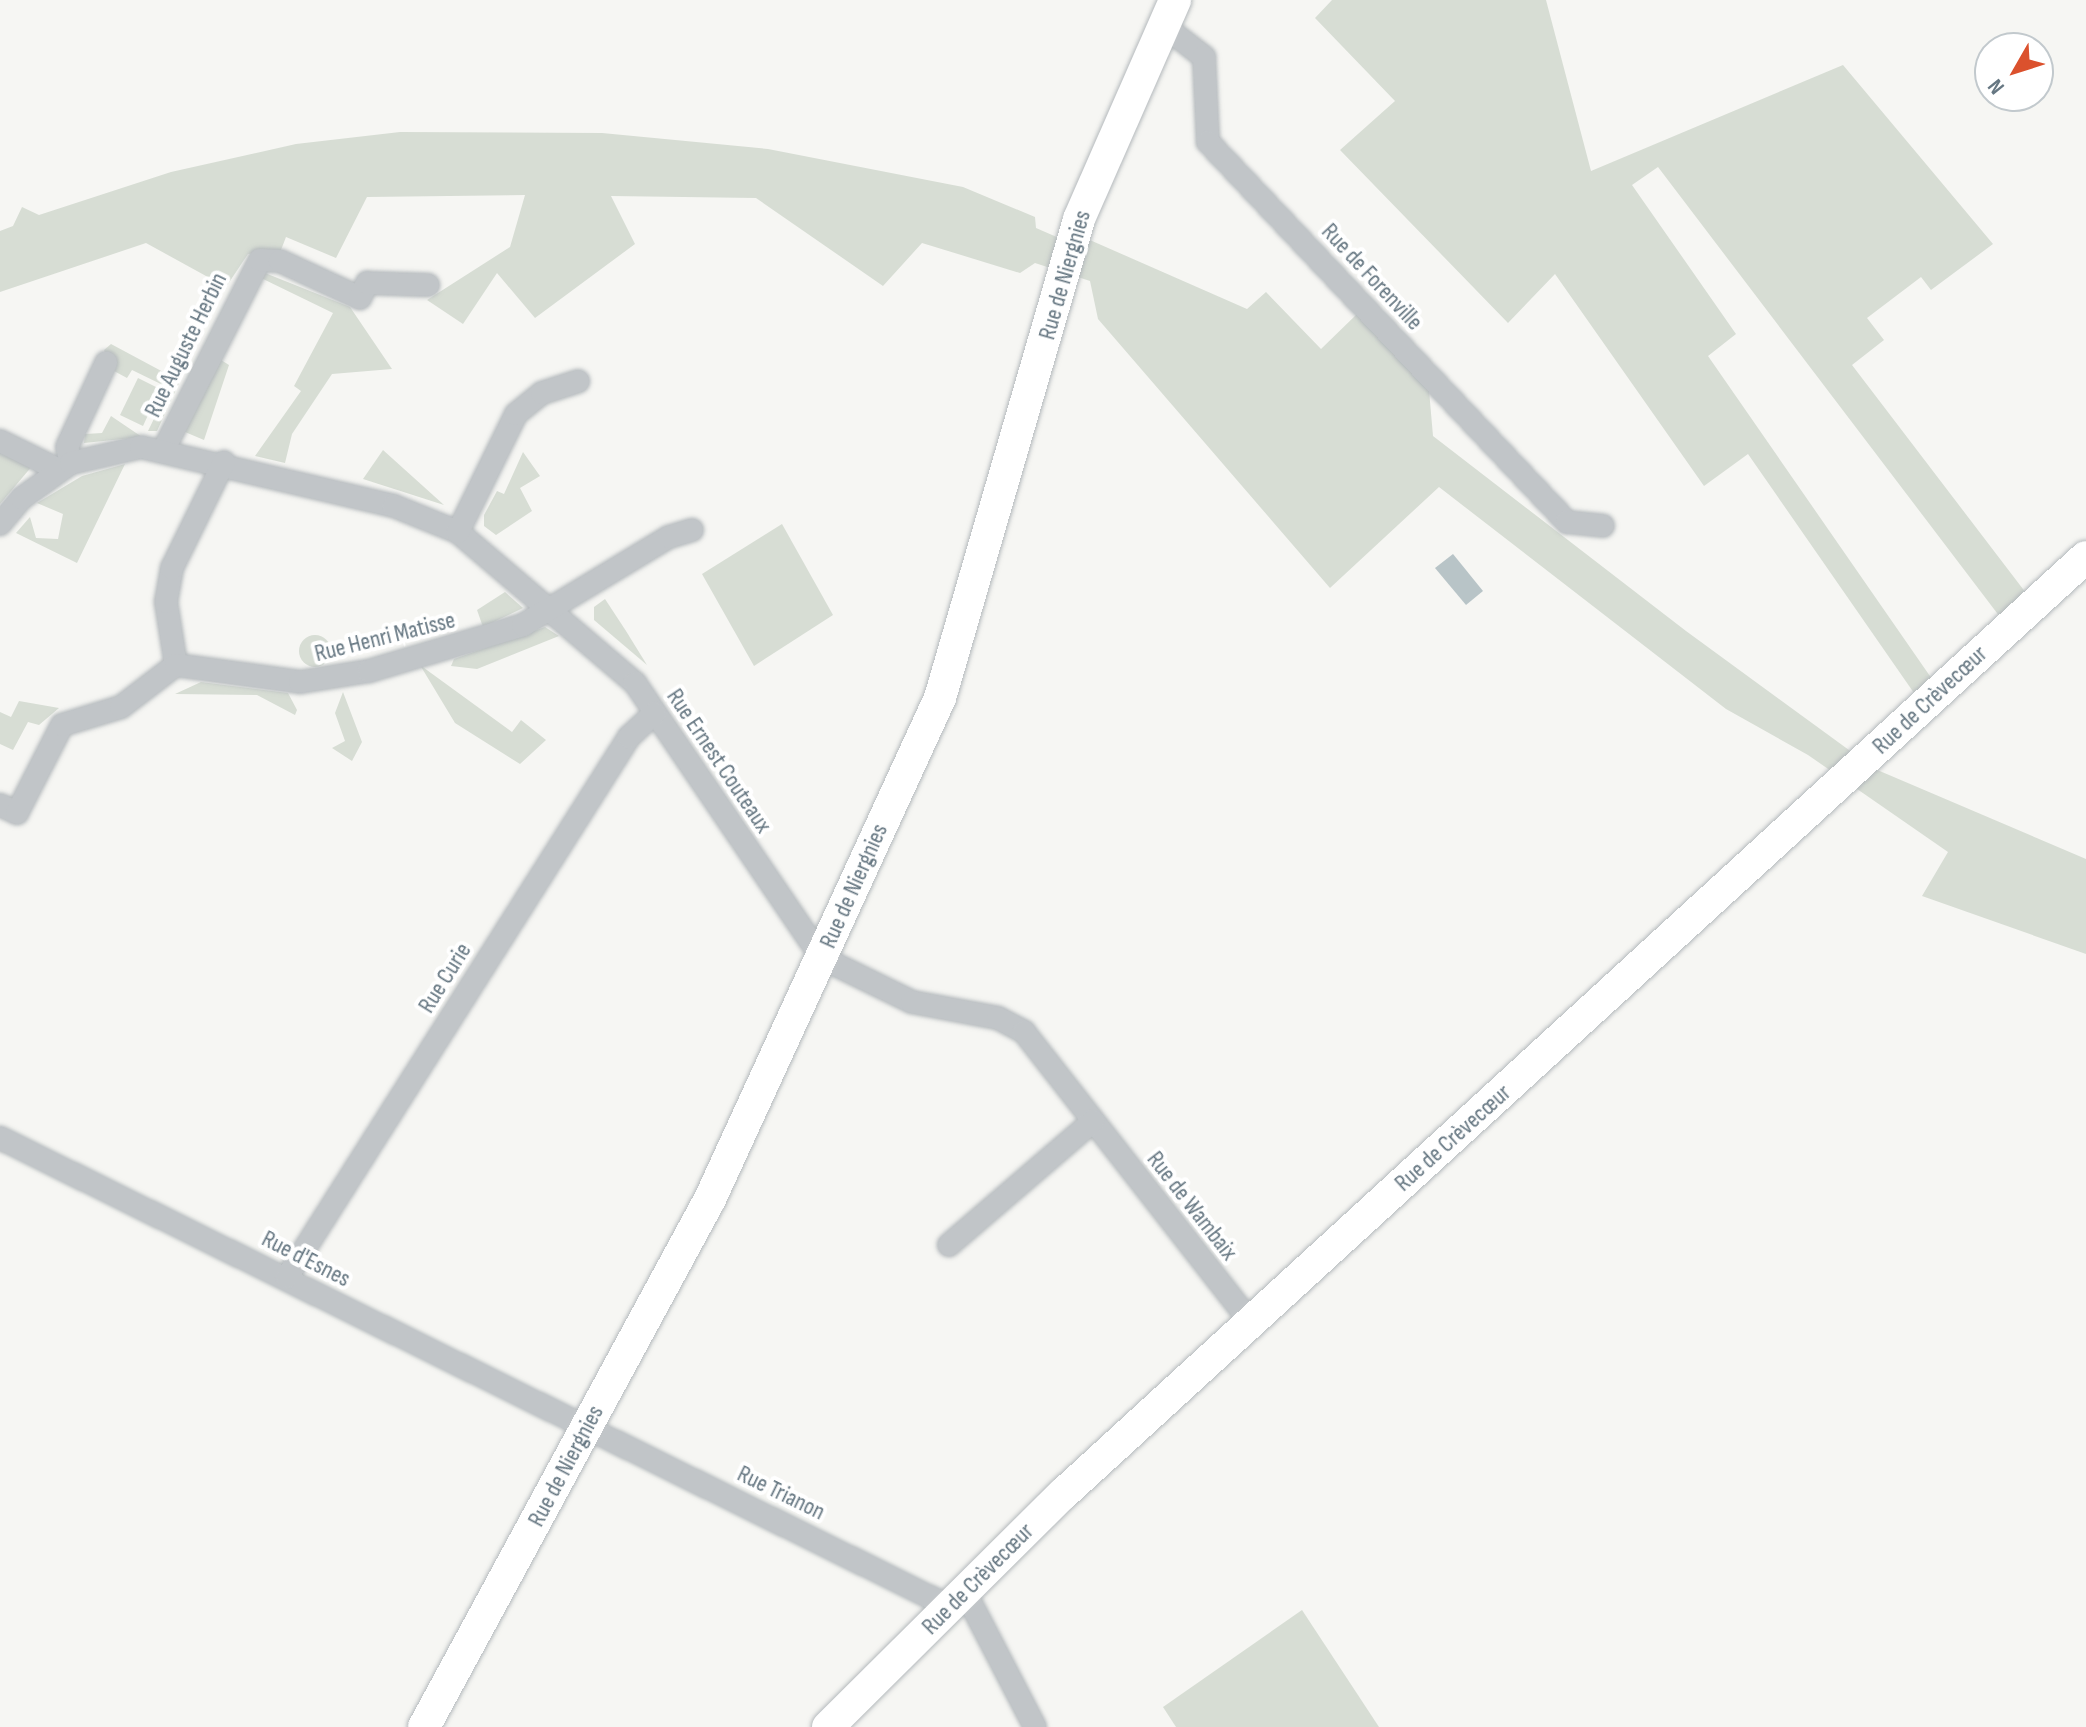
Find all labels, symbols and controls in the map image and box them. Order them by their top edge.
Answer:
north arrow [1974,32,2054,112]
text: N [1982,73,2011,99]
street label: Rue de Niergnies [1033,207,1097,343]
street label: Rue de Forenville [1315,218,1429,336]
street label: Rue Auguste Herbin [139,268,233,422]
street label: Rue Henri Matisse [312,606,458,668]
street label: Rue de Crèvecœur [1867,640,1993,760]
street label: Rue Ernest Couteaux [660,684,778,838]
street label: Rue de Niergnies [814,819,894,953]
street label: Rue Curie [412,938,478,1018]
street label: Rue de Crèvecœur [1389,1078,1517,1198]
street label: Rue de Wambaix [1141,1146,1243,1266]
street label: Rue d'Esnes [257,1225,355,1293]
street label: Rue de Niergnies [522,1400,610,1532]
street label: Rue Trianon [733,1460,829,1526]
street label: Rue de Crèvecœur [916,1517,1040,1641]

